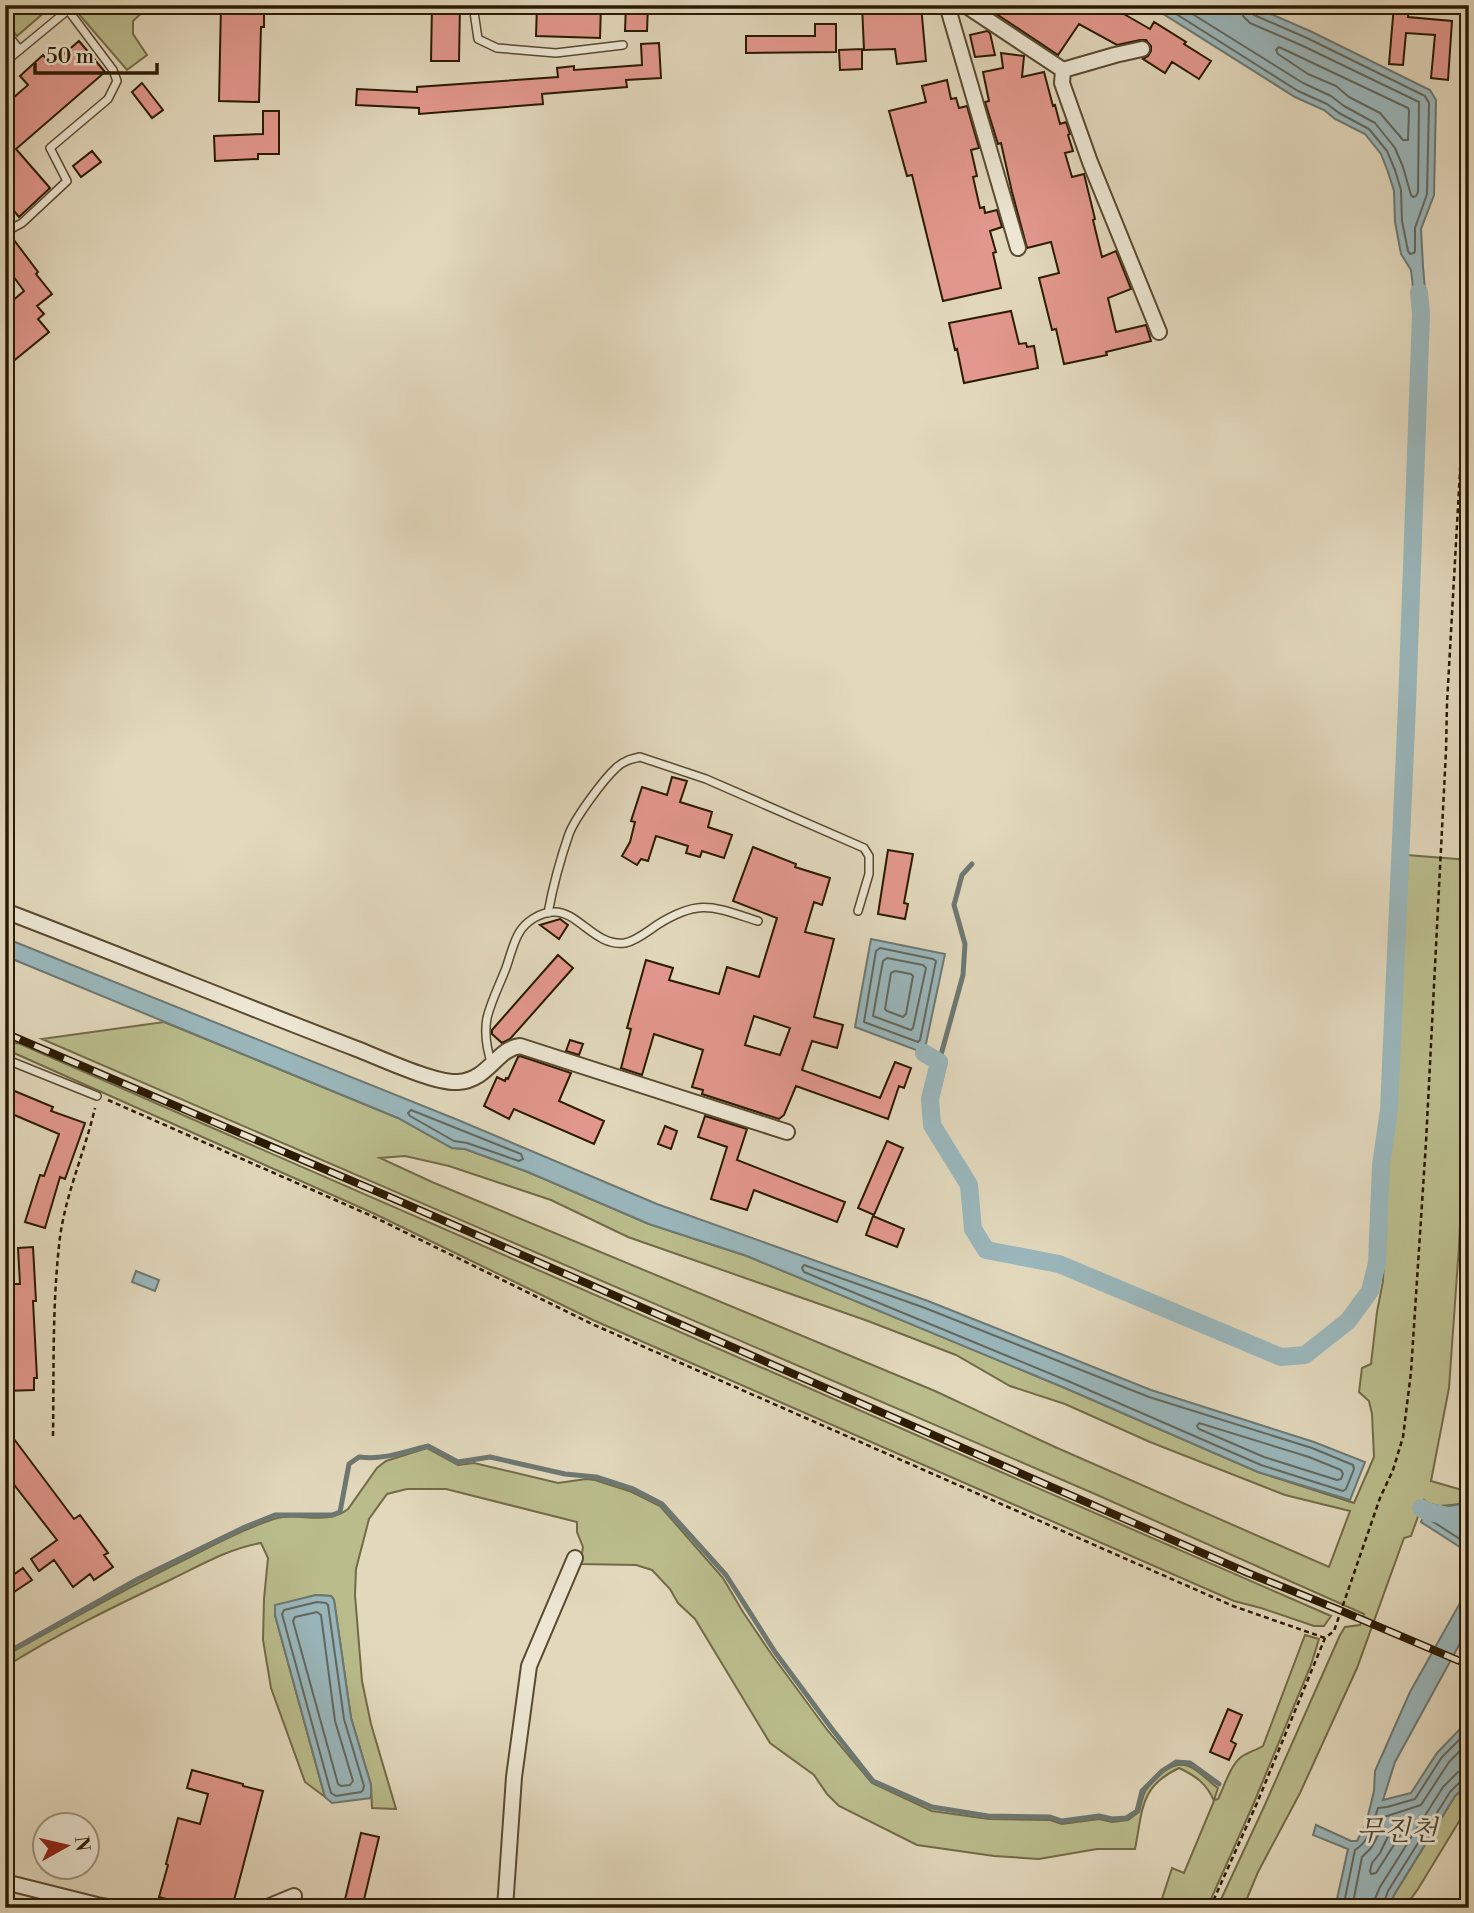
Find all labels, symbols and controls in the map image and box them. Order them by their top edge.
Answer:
scale bar [35,32,158,76]
text: 50 m [46,44,94,70]
north arrow [32,1812,102,1882]
water label: 무진천 [1356,1814,1440,1849]
text: N [69,1835,95,1853]

